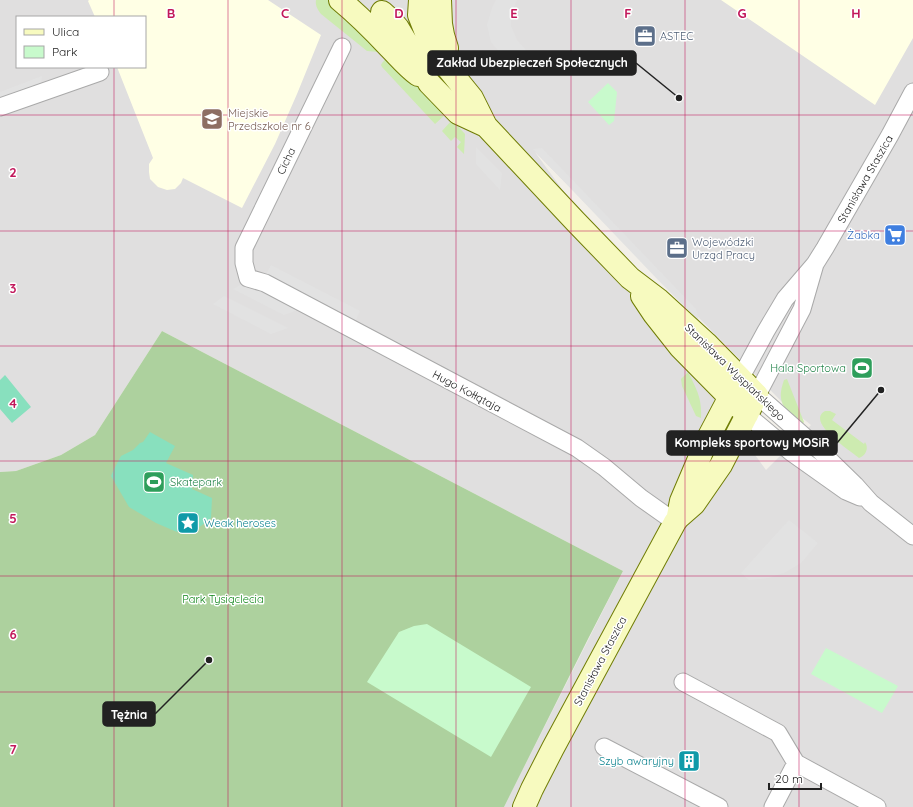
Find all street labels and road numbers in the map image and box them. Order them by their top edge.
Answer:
street label: Stanisława Staszica [834,133,896,225]
street label: Cicha [274,145,298,177]
street label: Stanisława Wyspiańskiego [682,320,788,424]
street label: Hugo Kołłątaja [430,367,504,415]
street label: Stanisława Staszica [571,614,629,708]

